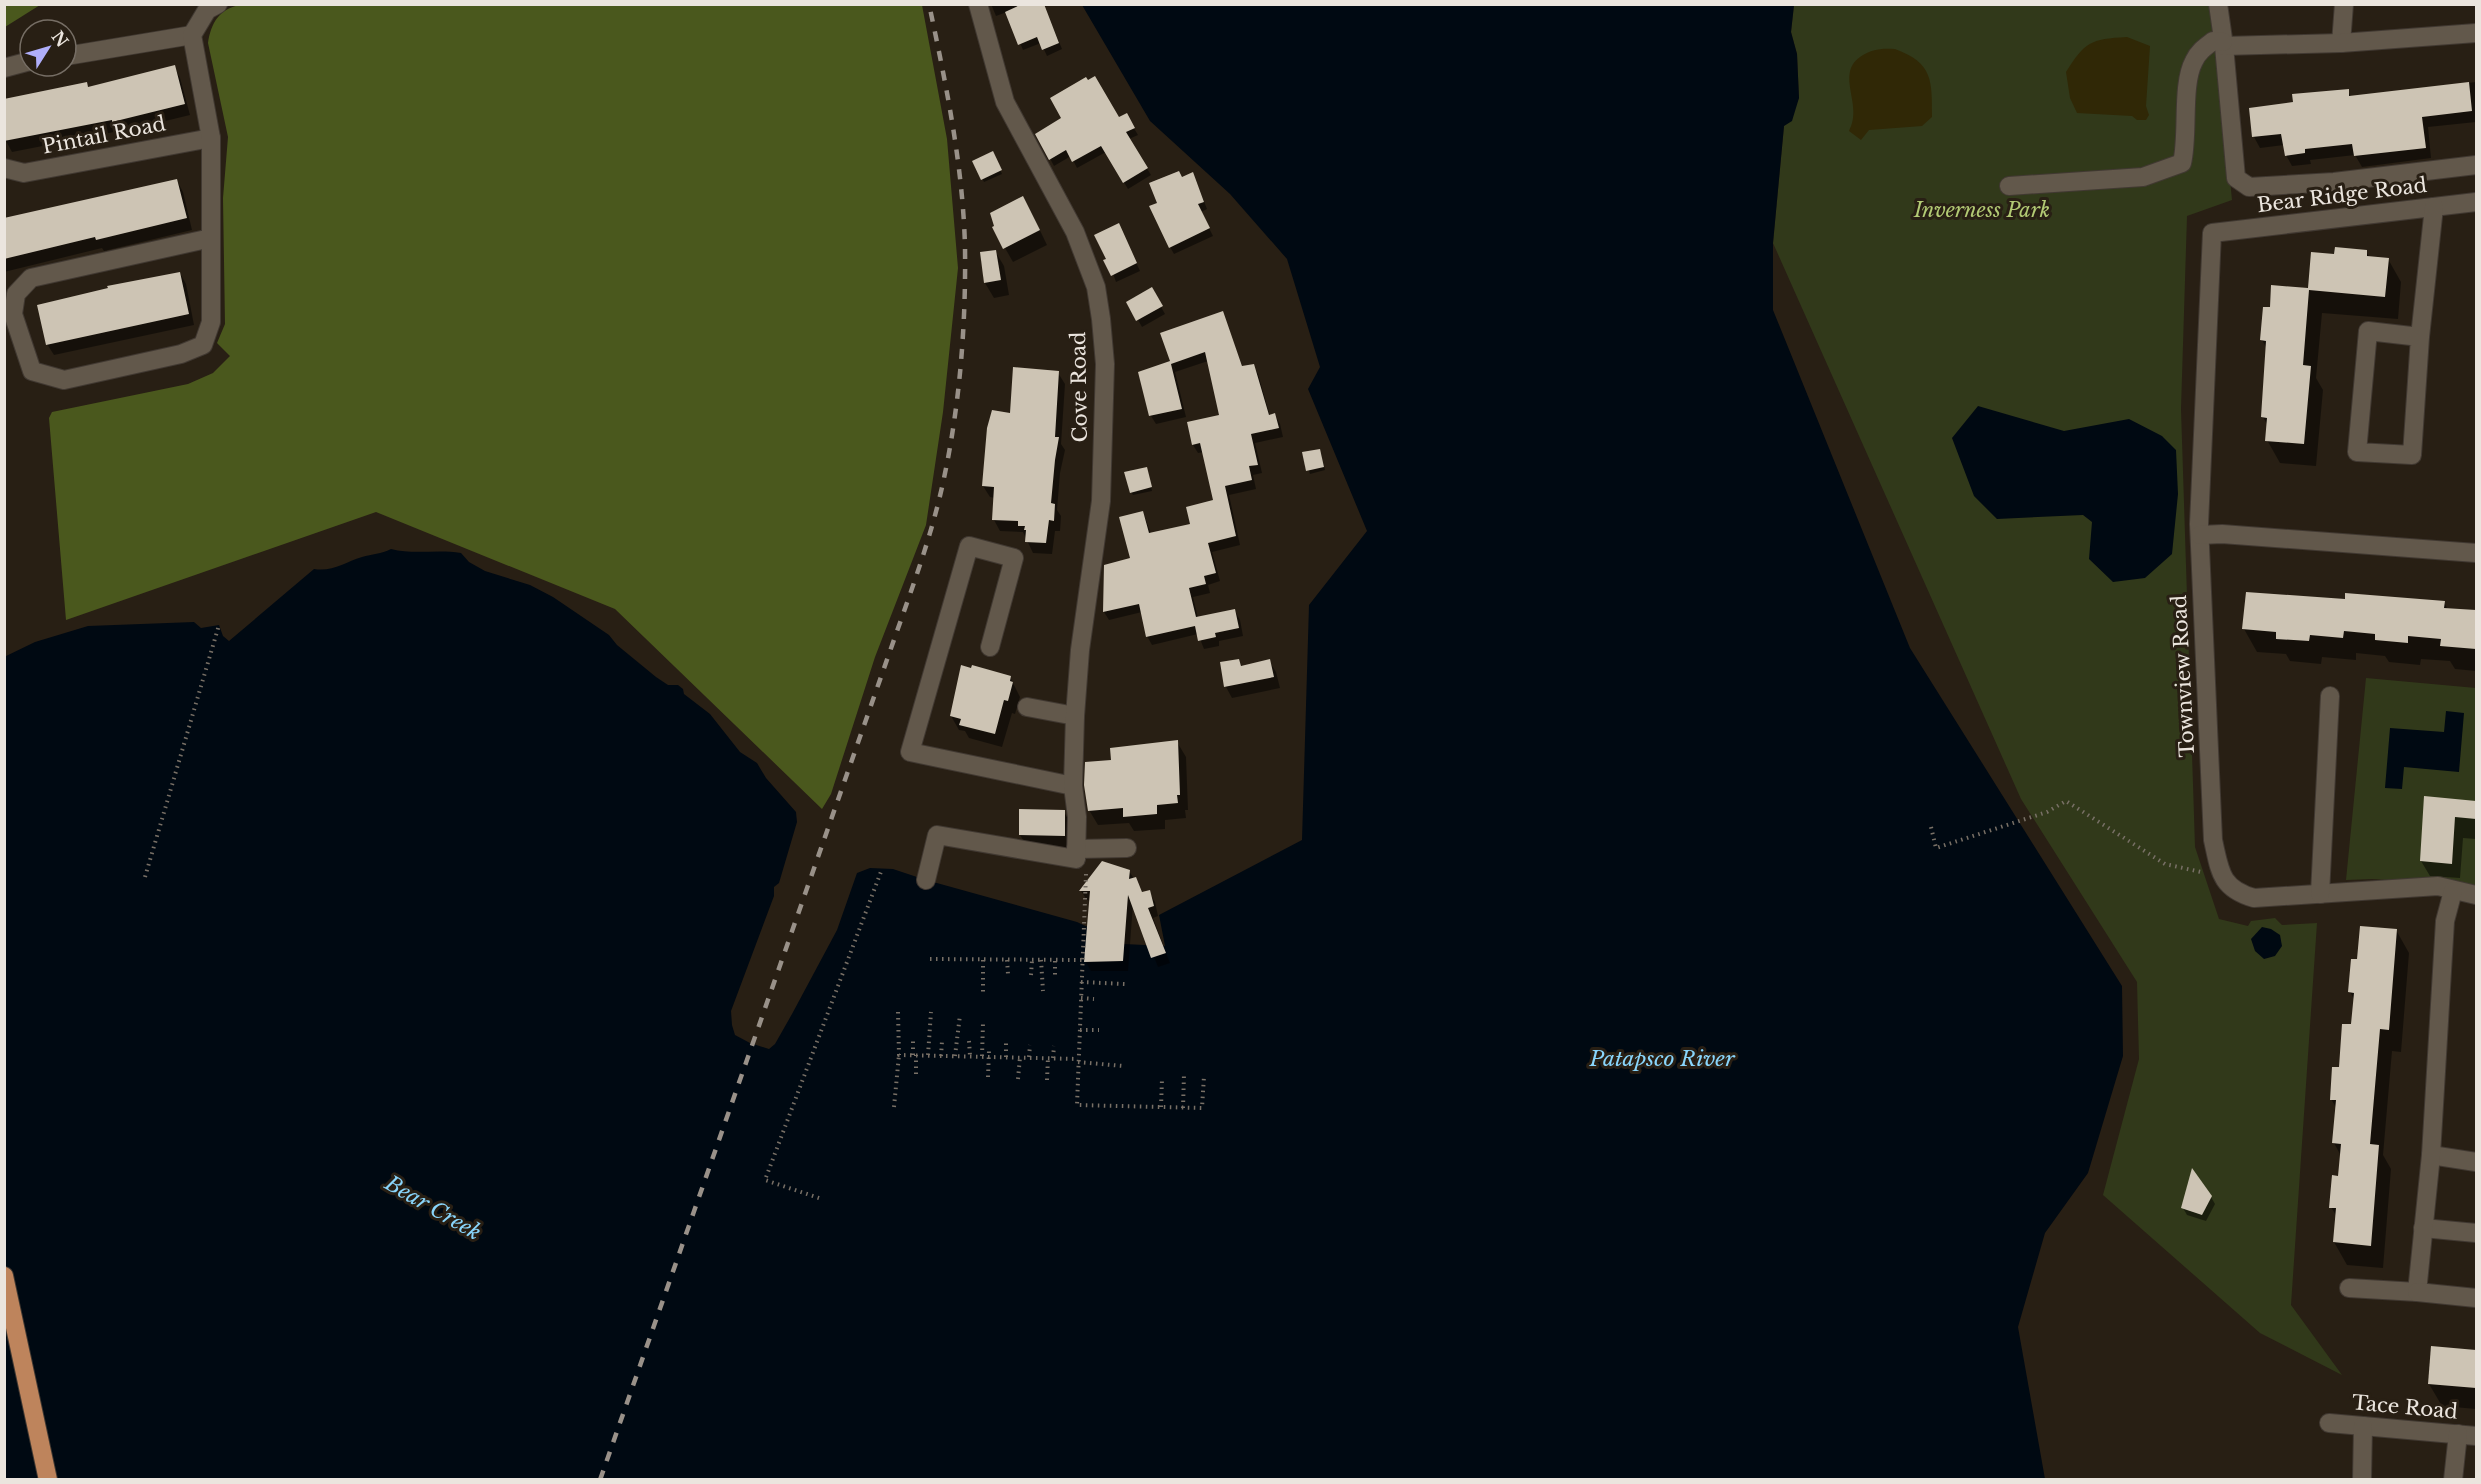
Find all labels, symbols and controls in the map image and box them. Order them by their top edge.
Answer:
north arrow [18,18,78,78]
text: N [47,27,72,51]
street label: Pintail Road [40,111,168,159]
street label: Bear Ridge Road [2256,173,2428,217]
park label: Inverness Park [1913,198,2050,222]
street label: Cove Road [1066,331,1092,443]
street label: Townview Road [2167,594,2199,758]
water label: Patapsco River [1588,1046,1736,1072]
water label: Bear Creek [380,1170,486,1246]
street label: Tace Road [2351,1390,2459,1424]

